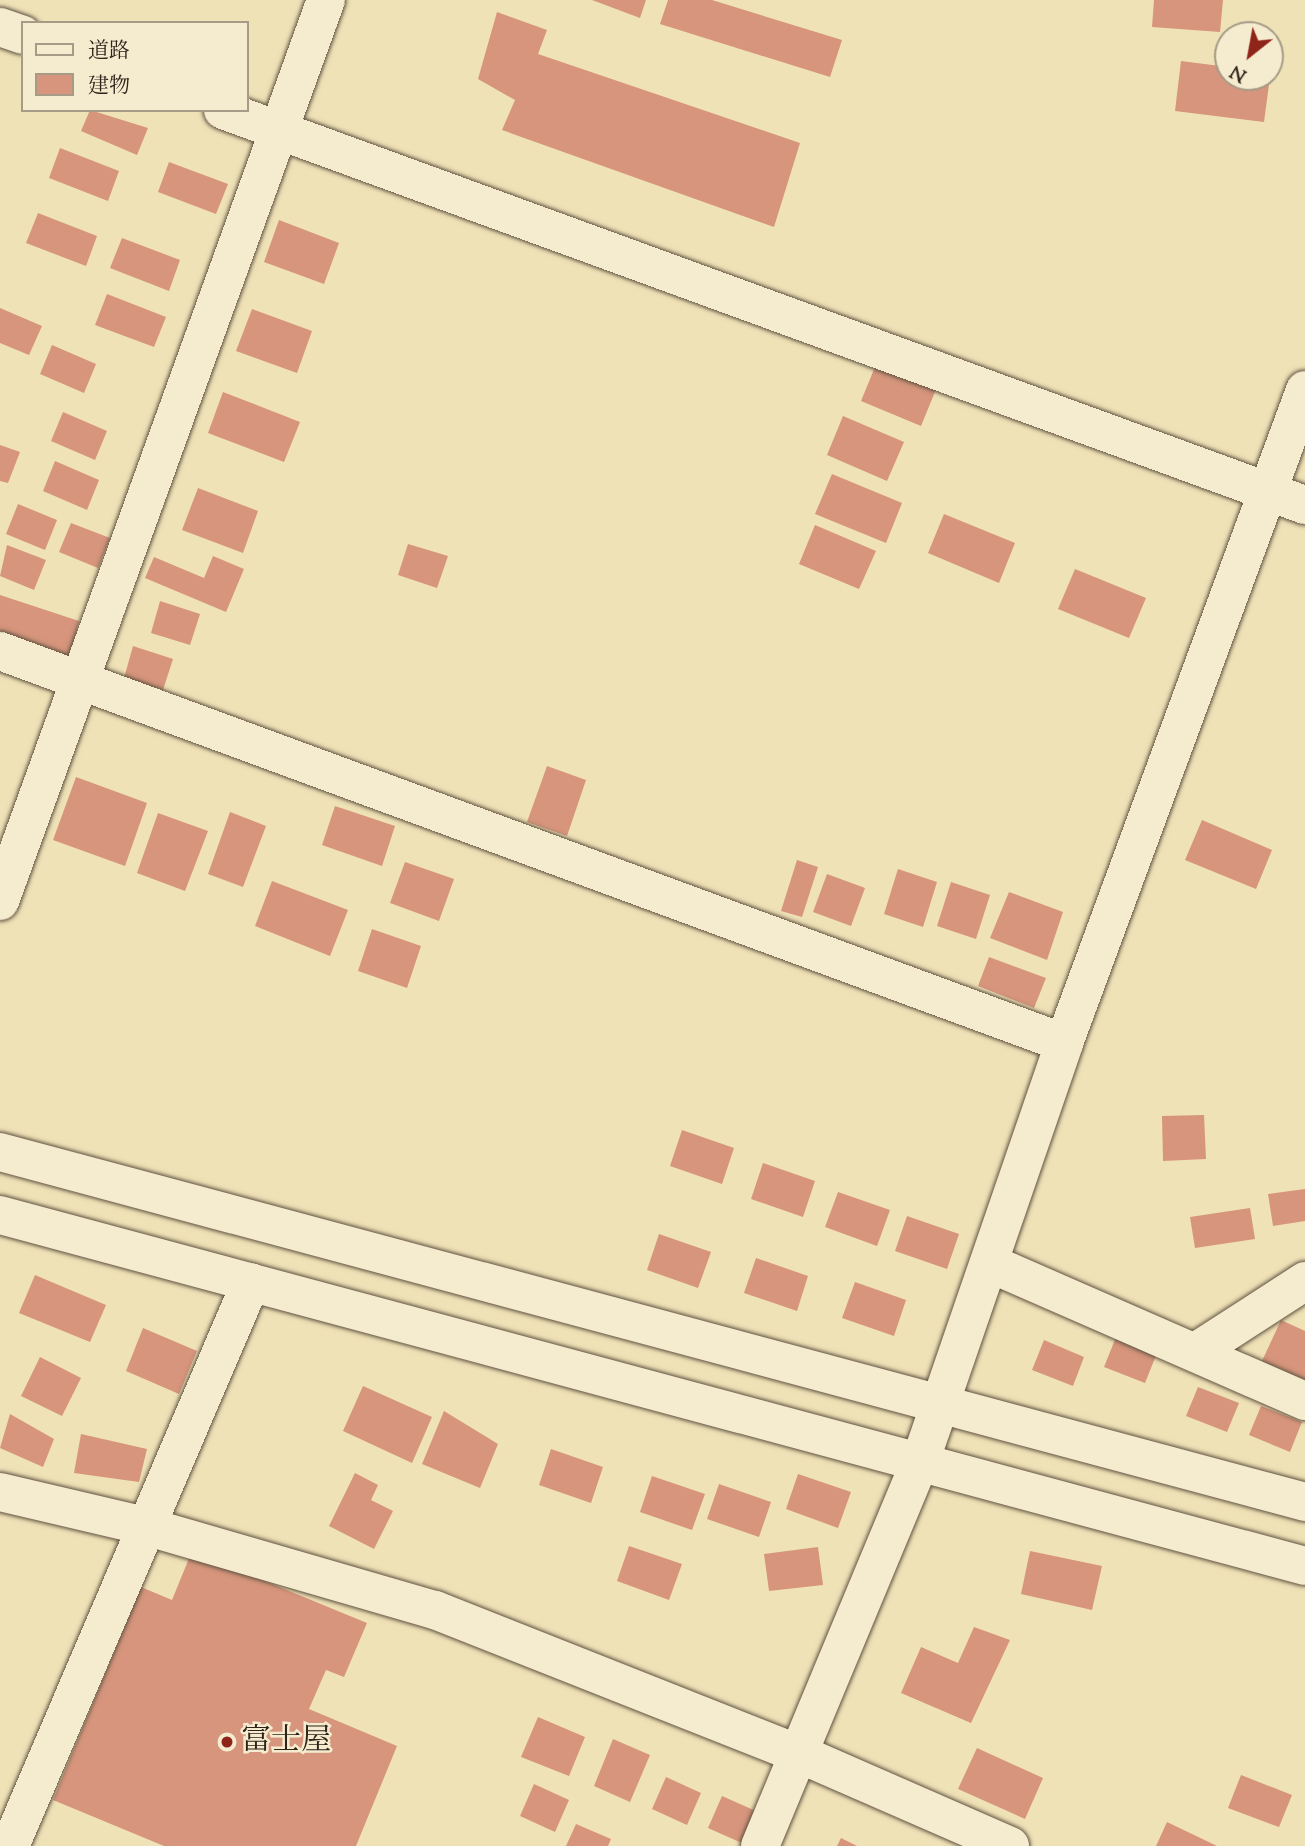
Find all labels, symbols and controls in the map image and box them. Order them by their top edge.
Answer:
legend [21,21,248,112]
north arrow [1214,21,1284,91]
text: 道路 [88,37,130,67]
text: N [1226,57,1252,88]
text: 建物 [88,72,130,102]
place label: 富士屋 [241,1724,331,1760]
marker: 富士屋 [219,1734,235,1750]

